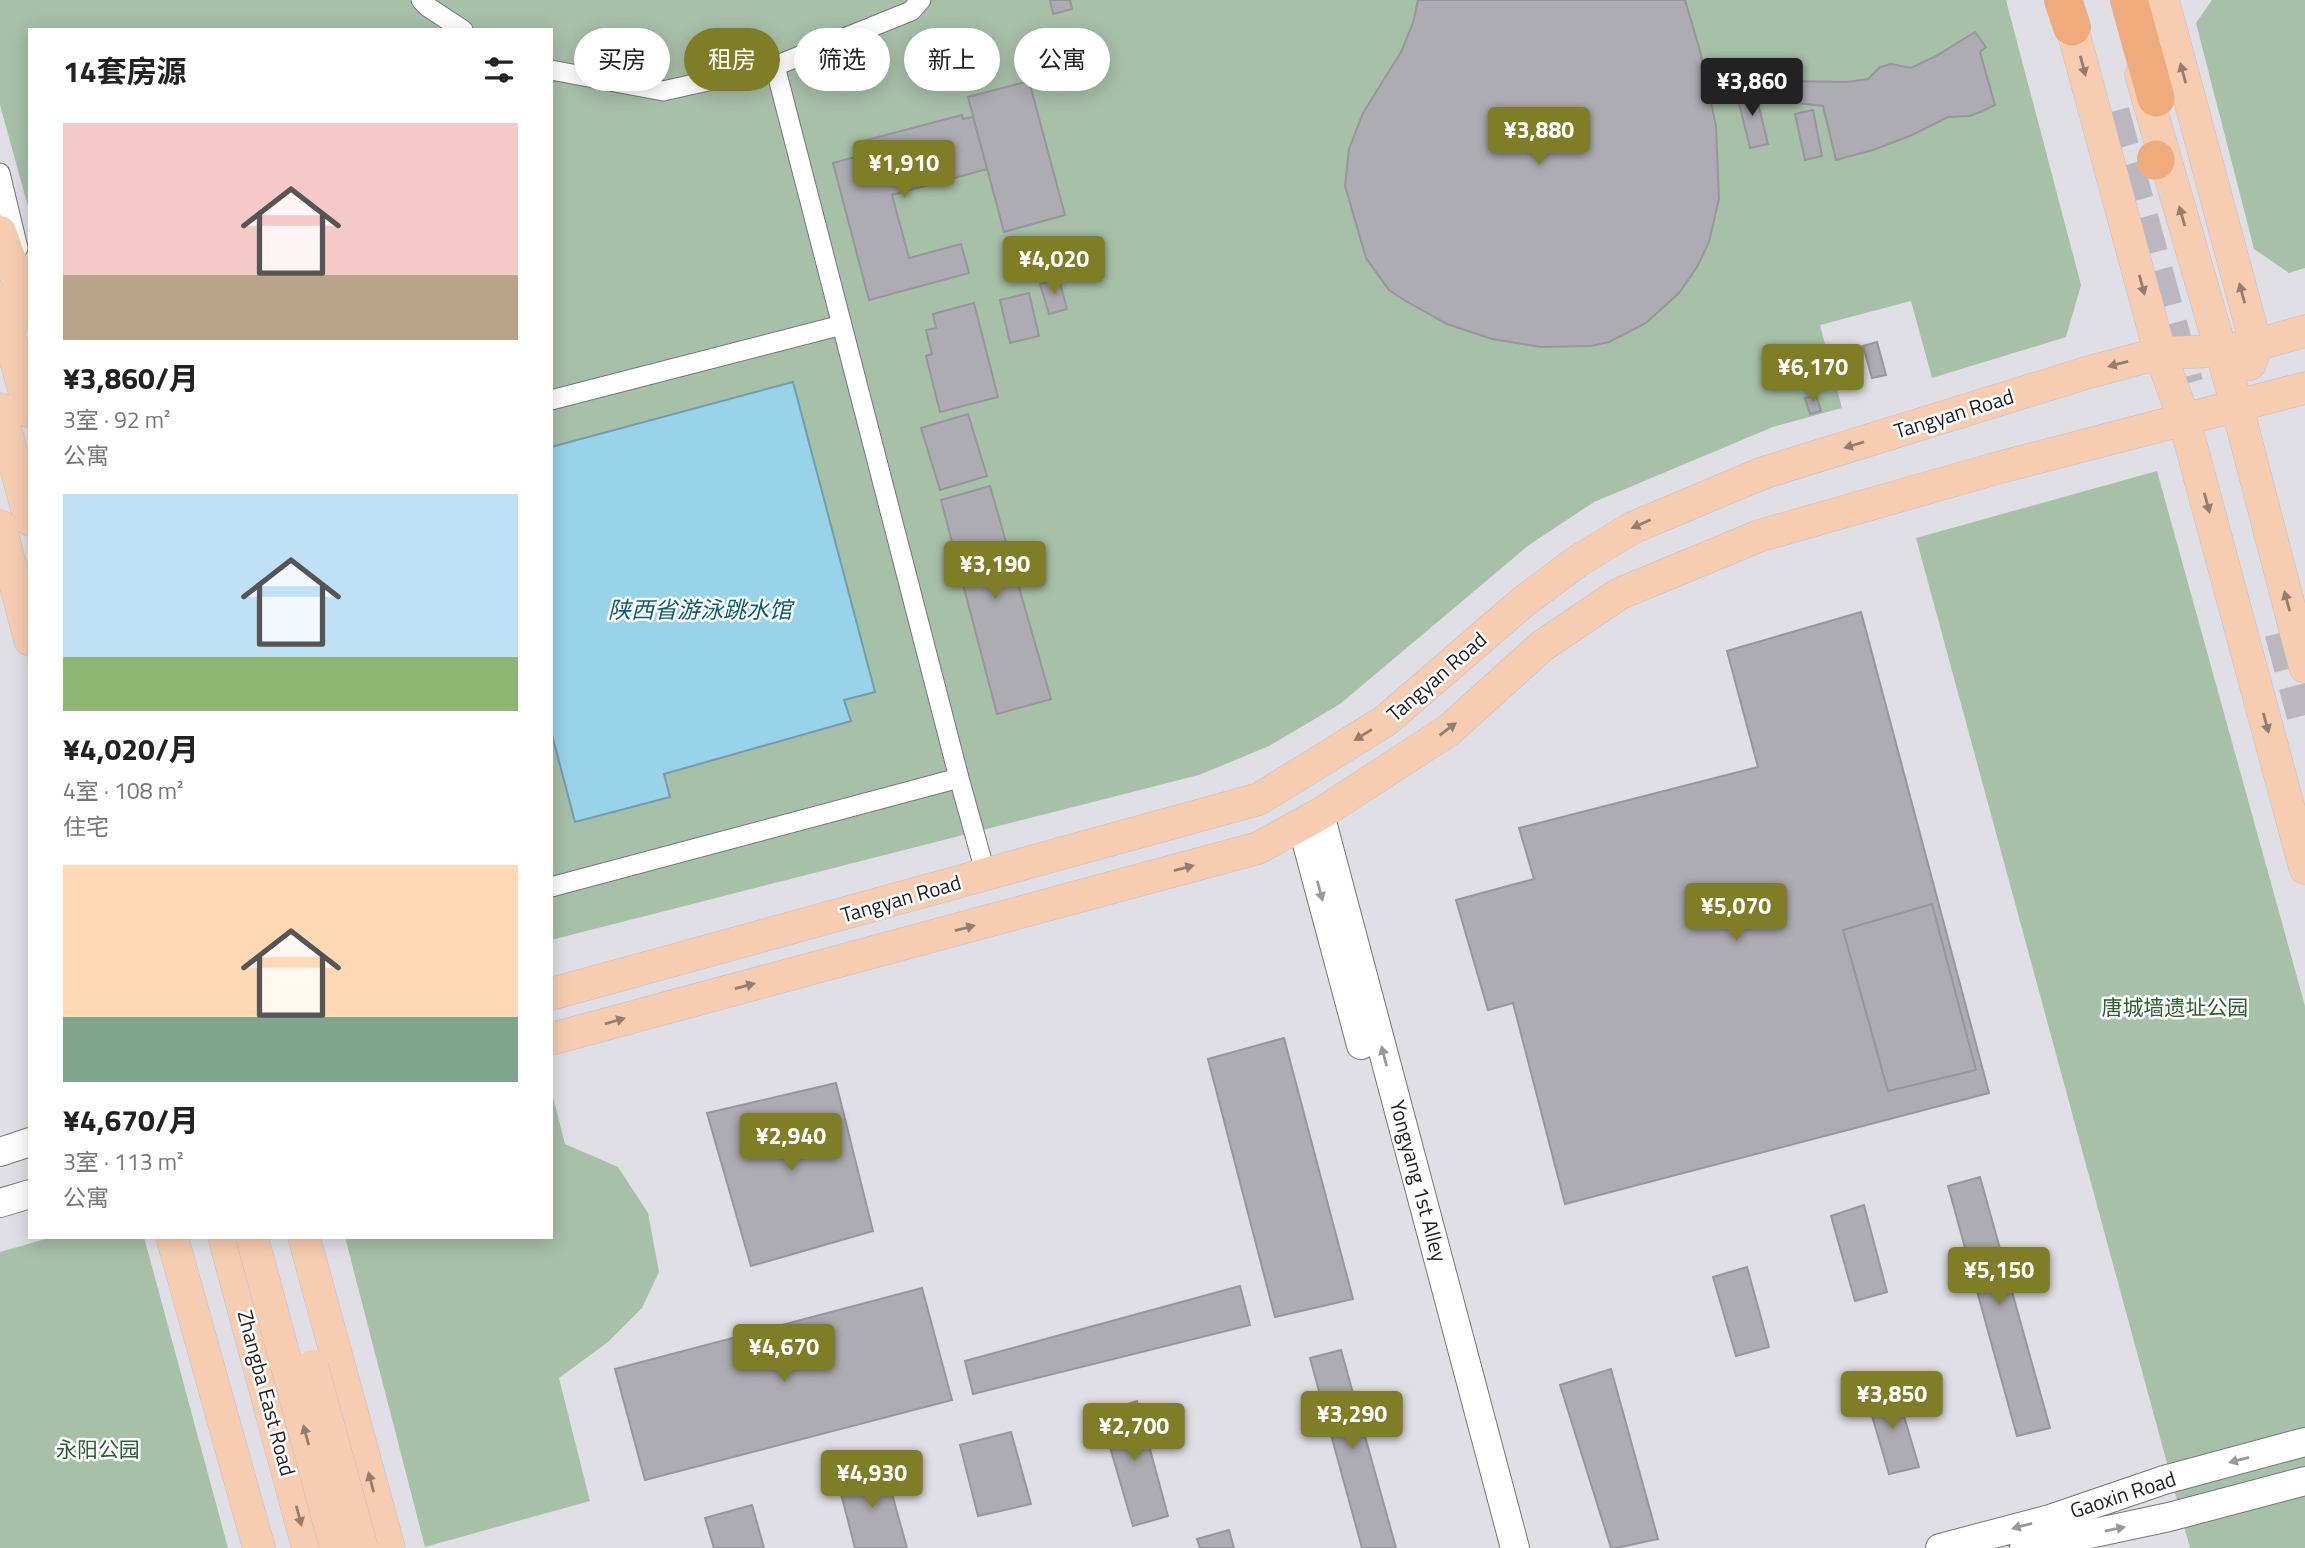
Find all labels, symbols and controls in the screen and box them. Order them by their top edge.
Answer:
chip: 买房 [574,28,670,91]
chip: 租房 [684,28,780,91]
chip: 筛选 [794,28,890,91]
chip: 新上 [904,28,1000,91]
chip: 公寓 [1014,28,1110,91]
text: 14套房源 [63,48,187,94]
icon: filters [480,51,518,89]
one-way arrow [2078,56,2088,77]
pin: ¥3,860 [1695,58,1809,118]
one-way arrow [2177,62,2188,84]
text: ¥3,860 [1717,63,1787,98]
pin: ¥3,880 [1482,108,1596,167]
text: ¥3,880 [1504,112,1574,147]
pin: ¥1,910 [847,140,961,200]
text: ¥1,910 [869,145,939,180]
icon: home [228,168,354,294]
one-way arrow [2176,205,2187,227]
pin: ¥4,020 [997,236,1111,296]
text: ¥4,020 [1019,241,1089,276]
one-way arrow [2137,275,2148,297]
one-way arrow [2236,282,2246,303]
pin: ¥6,170 [1756,344,1870,404]
text: ¥6,170 [1778,349,1848,384]
text: ¥3,860/月 [63,355,199,401]
one-way arrow [2107,359,2129,370]
street label: Tangyan Road [1890,380,2017,446]
text: 3室 · 92 m² [63,402,170,437]
text: 公寓 [63,438,109,473]
one-way arrow [1843,440,1864,451]
one-way arrow [2202,493,2213,515]
one-way arrow [1631,518,1651,530]
icon: home [228,539,354,665]
pin: ¥3,190 [938,542,1052,601]
text: ¥3,190 [960,546,1030,581]
one-way arrow [2281,590,2292,612]
water label: 陕西省游泳跳水馆 [608,592,795,627]
street label: Tangyan Road [1379,624,1493,729]
one-way arrow [2261,712,2272,734]
one-way arrow [1439,722,1457,737]
text: ¥4,020/月 [63,726,199,772]
one-way arrow [1353,729,1372,741]
text: 4室 · 108 m² [63,773,183,808]
text: 住宅 [63,809,109,844]
one-way arrow [1173,862,1195,873]
street label: Tangyan Road [837,866,965,930]
one-way arrow [1315,880,1326,902]
pin: ¥5,070 [1679,884,1793,943]
text: ¥5,070 [1701,888,1771,923]
icon: home [228,910,354,1036]
one-way arrow [954,922,976,933]
one-way arrow [734,980,756,991]
park label: 唐城墙遗址公园 [2102,991,2249,1023]
one-way arrow [605,1016,626,1026]
one-way arrow [1379,1045,1389,1066]
street label: Yongyang 1st Alley [1382,1096,1456,1265]
text: ¥4,670/月 [63,1097,199,1143]
pin: ¥2,940 [734,1114,848,1173]
text: ¥2,940 [756,1118,826,1153]
text: 3室 · 113 m² [63,1144,183,1179]
text: 公寓 [63,1180,109,1215]
pin: ¥5,150 [1942,1248,2056,1307]
text: ¥5,150 [1964,1252,2034,1287]
street label: Zhangba East Road [229,1306,305,1479]
pin: ¥4,670 [727,1324,841,1384]
text: ¥4,670 [749,1329,819,1364]
pin: ¥3,850 [1835,1372,1949,1431]
text: ¥3,850 [1857,1376,1927,1411]
pin: ¥3,290 [1295,1392,1409,1451]
text: ¥3,290 [1317,1396,1387,1431]
pin: ¥2,700 [1077,1404,1191,1463]
text: ¥2,700 [1099,1408,1169,1443]
one-way arrow [300,1424,310,1445]
park label: 永阳公园 [56,1433,140,1465]
pin: ¥4,930 [815,1450,929,1510]
text: ¥4,930 [837,1455,907,1490]
one-way arrow [2228,1455,2250,1466]
street label: Gaoxin Road [2066,1462,2180,1526]
one-way arrow [366,1471,376,1492]
one-way arrow [294,1505,305,1527]
one-way arrow [2010,1521,2032,1532]
one-way arrow [2104,1523,2126,1534]

